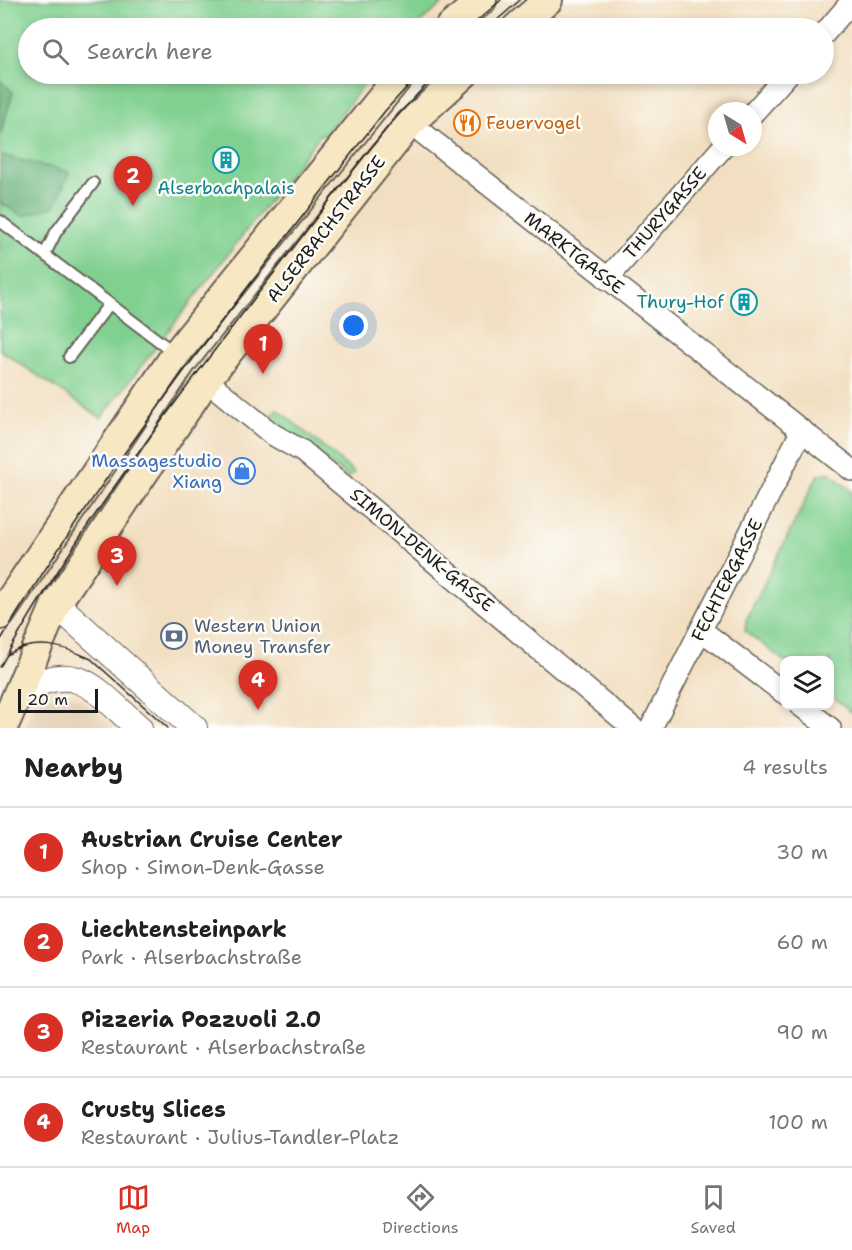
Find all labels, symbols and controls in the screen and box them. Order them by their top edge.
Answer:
search box [18,18,834,84]
icon: search [39,35,72,68]
text: Search here [87,37,213,66]
north arrow [708,102,762,156]
restaurant icon: Feuervogel [452,108,482,138]
place label: Feuervogel [486,111,581,135]
building icon: Alserbachpalais [211,145,241,175]
street label: ALSERBACHSTRASSE [261,151,391,307]
pin: 2 [114,156,152,206]
street label: THURYGASSE [618,162,712,264]
place label: Alserbachpalais [157,176,295,200]
street label: MARKTGASSE [519,206,629,300]
building icon: Thury-Hof [729,287,759,317]
place label: Thury-Hof [637,290,724,314]
your location [339,311,368,340]
pin: 1 [244,324,282,374]
place label: Massagestudio Xiang [91,449,222,494]
shop icon: Massagestudio Xiang [227,456,257,486]
street label: SIMON-DENK-GASSE [345,483,499,617]
street label: FECHTERGASSE [686,515,768,645]
pin: 3 [98,536,136,586]
place label: Western Union Money Transfer [194,614,331,659]
bank icon: Western Union Money Transfer [159,621,189,651]
map controls [780,656,834,710]
button: layers [780,656,834,710]
pin: 4 [238,660,278,710]
scale bar [18,686,98,714]
text: 20 m [27,689,68,710]
text: Nearby [24,750,123,785]
text: 4 results [742,754,828,780]
text: Austrian Cruise Center [81,825,343,854]
text: 1 [39,839,48,865]
text: 30 m [776,839,828,865]
text: Shop · Simon-Denk-Gasse [81,854,325,880]
text: Liechtensteinpark [81,915,287,944]
text: 2 [37,929,51,955]
text: 60 m [776,929,828,955]
text: Park · Alserbachstraße [81,944,302,970]
text: Pizzeria Pozzuoli 2.0 [81,1005,321,1034]
text: 3 [37,1019,51,1045]
text: 90 m [776,1019,828,1045]
text: Restaurant · Alserbachstraße [81,1034,366,1060]
text: Crusty Slices [81,1095,226,1124]
text: 4 [37,1109,51,1135]
text: 100 m [768,1109,828,1135]
text: Restaurant · Julius-Tandler-Platz [81,1124,399,1150]
tab: Map [116,1181,150,1238]
tab: Directions [382,1181,459,1238]
tab: Saved [691,1181,736,1238]

